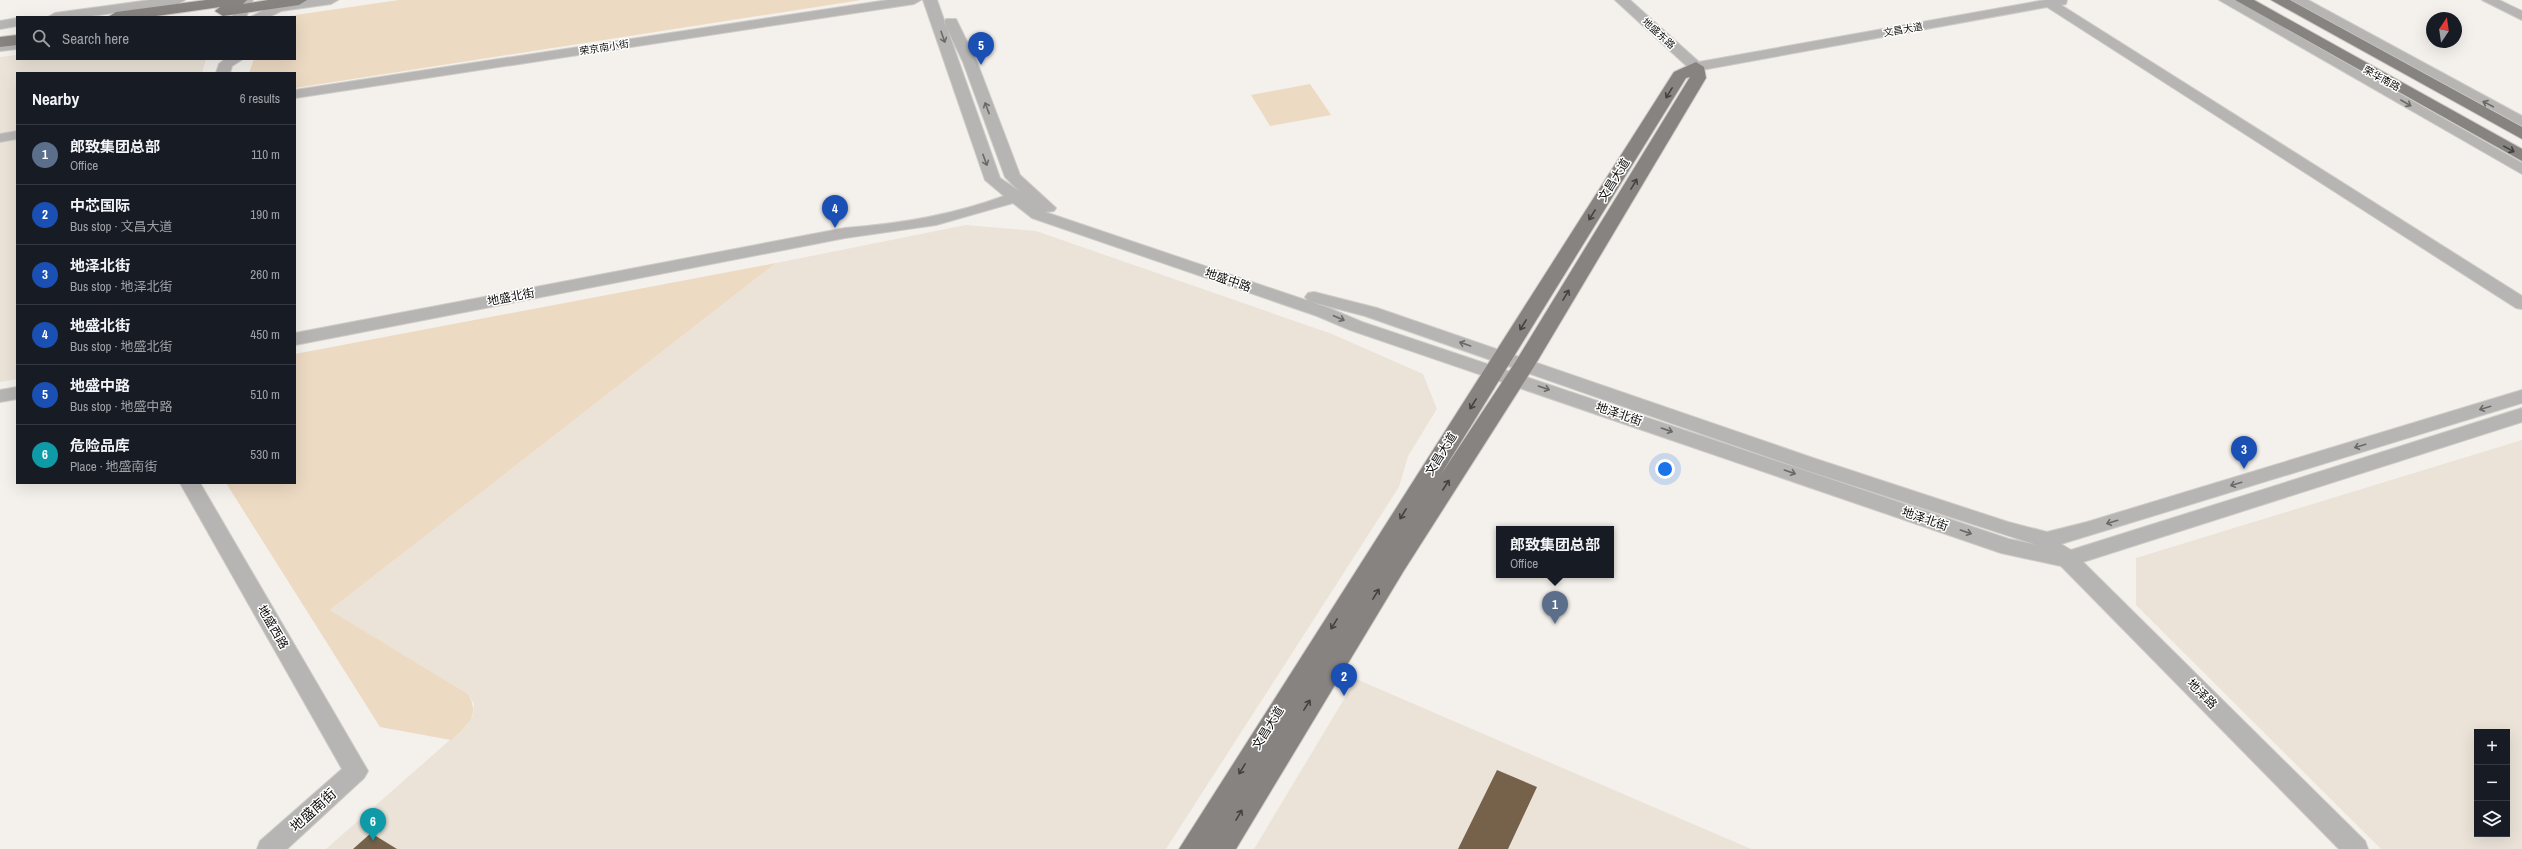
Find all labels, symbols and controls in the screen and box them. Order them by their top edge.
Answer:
north arrow [2426,12,2462,48]
street label: 地盛东路 [1639,15,1678,52]
search box [16,16,296,60]
street label: 文昌大道 [1882,20,1924,39]
icon: search [30,27,52,49]
text: Search here [62,28,129,49]
one-way arrow [940,30,947,43]
pin: 5 [968,32,994,65]
street label: 荣京南小街 [578,37,630,58]
street label: 荣华南路 [2361,63,2402,94]
text: Nearby [32,87,79,110]
one-way arrow [1664,87,1672,99]
text: 6 results [240,90,280,107]
one-way arrow [2400,99,2412,107]
one-way arrow [2482,99,2494,107]
one-way arrow [983,103,991,115]
text: 郎致集团总部 [70,136,160,157]
one-way arrow [2503,145,2515,153]
text: 1 [42,146,48,163]
text: 110 m [251,146,280,163]
one-way arrow [982,153,990,165]
street label: 文昌大道 [1594,155,1634,205]
text: Office [70,157,98,174]
one-way arrow [1630,178,1638,190]
text: 中芯国际 [70,195,130,216]
pin: 4 [822,195,848,228]
text: 2 [42,206,48,223]
text: 190 m [250,206,280,223]
one-way arrow [1588,209,1596,220]
text: Bus stop · 文昌大道 [70,218,172,235]
text: 地泽北街 [70,255,130,276]
street label: 地盛中路 [1203,265,1253,295]
text: 3 [42,266,48,283]
text: 260 m [250,266,280,283]
text: Bus stop · 地泽北街 [70,278,172,295]
street label: 地盛北街 [486,285,536,309]
one-way arrow [1562,290,1570,301]
text: 地盛北街 [70,315,130,336]
one-way arrow [1332,315,1344,323]
one-way arrow [1518,319,1526,331]
text: 4 [42,326,48,343]
text: 450 m [250,326,280,343]
text: Bus stop · 地盛北街 [70,338,172,355]
one-way arrow [1459,340,1472,347]
text: 地盛中路 [70,375,130,396]
one-way arrow [1537,385,1549,393]
text: 5 [42,386,48,403]
text: 510 m [250,386,280,403]
text: Bus stop · 地盛中路 [70,398,172,415]
one-way arrow [1468,398,1476,410]
street label: 地泽北街 [1594,399,1644,429]
one-way arrow [2478,405,2491,412]
one-way arrow [1660,427,1672,435]
street label: 文昌大道 [1421,429,1461,479]
text: 危险品库 [70,435,130,456]
pin: 3 [2231,436,2257,469]
one-way arrow [2354,443,2367,450]
text: 6 [42,446,48,463]
text: 530 m [250,446,280,463]
text: Place · 地盛南街 [70,458,158,475]
your location [1655,459,1675,479]
one-way arrow [1783,469,1795,477]
one-way arrow [1443,479,1451,491]
one-way arrow [2230,481,2243,488]
street label: 地泽北街 [1900,504,1950,534]
one-way arrow [1399,508,1407,519]
one-way arrow [2106,519,2119,526]
popup [1496,526,1614,578]
one-way arrow [1959,529,1971,537]
text: 郎致集团总部 [1510,534,1600,555]
text: Office [1510,555,1538,572]
one-way arrow [1373,588,1381,600]
pin: 1 [1542,591,1568,624]
street label: 地盛西路 [254,602,292,652]
one-way arrow [1329,618,1337,630]
pin: 2 [1331,663,1357,696]
street label: 地泽路 [2184,676,2220,712]
one-way arrow [1304,699,1312,711]
street label: 文昌大道 [1248,703,1288,753]
map controls [2474,729,2510,837]
button: + [2474,729,2510,765]
one-way arrow [1238,764,1246,775]
button: − [2474,765,2510,801]
street label: 地盛南街 [286,785,340,835]
button: layers [2474,801,2510,837]
pin: 6 [360,808,386,841]
one-way arrow [1235,809,1243,821]

